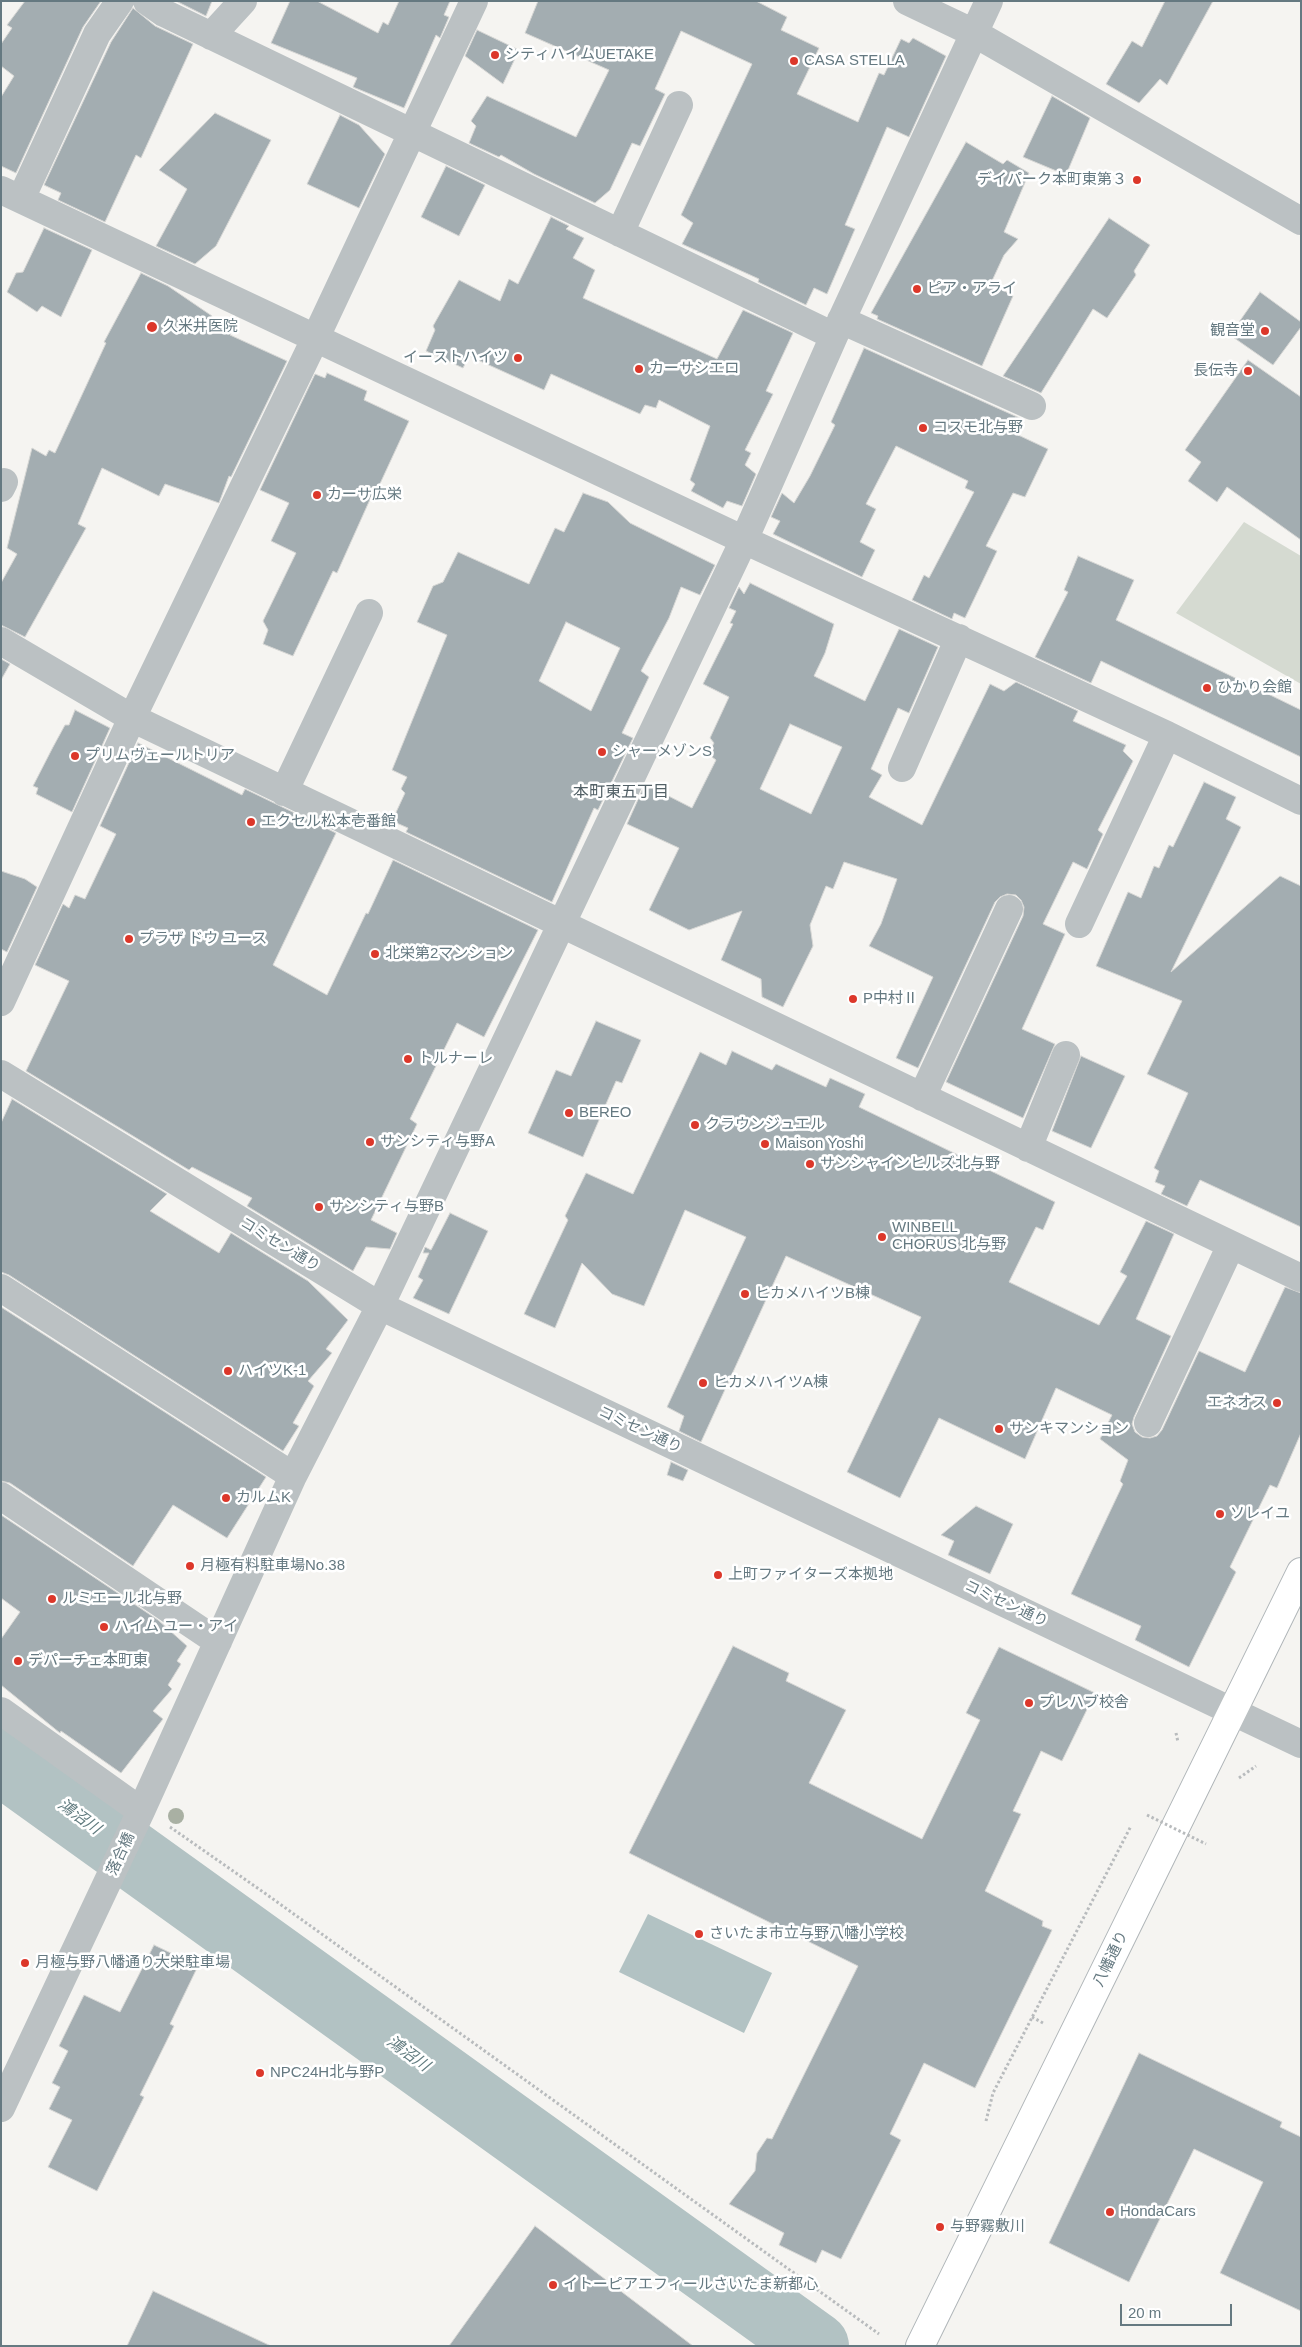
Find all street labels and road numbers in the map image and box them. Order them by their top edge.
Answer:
street label: コミセン通り [237,1214,323,1276]
street label: コミセン通り [595,1403,685,1457]
street label: コミセン通り [961,1577,1051,1631]
street label: 落合橋 [103,1830,139,1878]
street label: 八幡通り [1090,1928,1132,1990]

